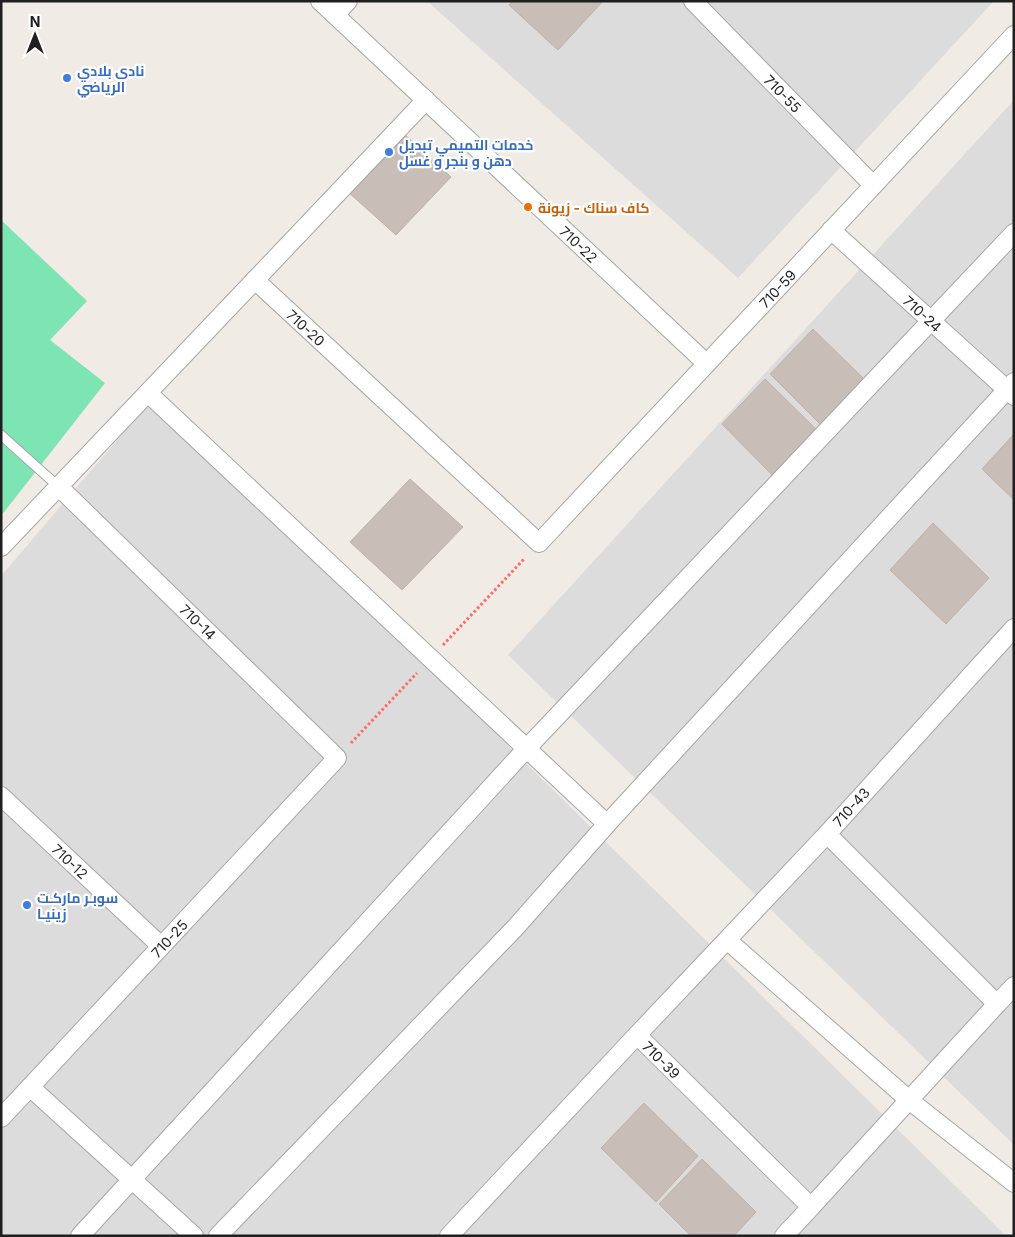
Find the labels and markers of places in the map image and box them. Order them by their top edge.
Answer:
place label: نادي بلادي الرياضي [77,62,144,98]
marker: نادي بلادي الرياضي [61,72,73,84]
place label: خدمات التميمي تبديل دهن و بنجر و غسل [399,136,533,170]
marker: خدمات التميمي تبديل دهن و بنجر و غسل [383,146,395,158]
place label: كاف سناك - زيونة [538,199,650,217]
marker: كاف سناك - زيونة [522,201,534,213]
place label: سوبـر ماركـت زينيـا [37,889,118,923]
marker: سوبـر ماركـت زينيـا [21,899,33,911]

